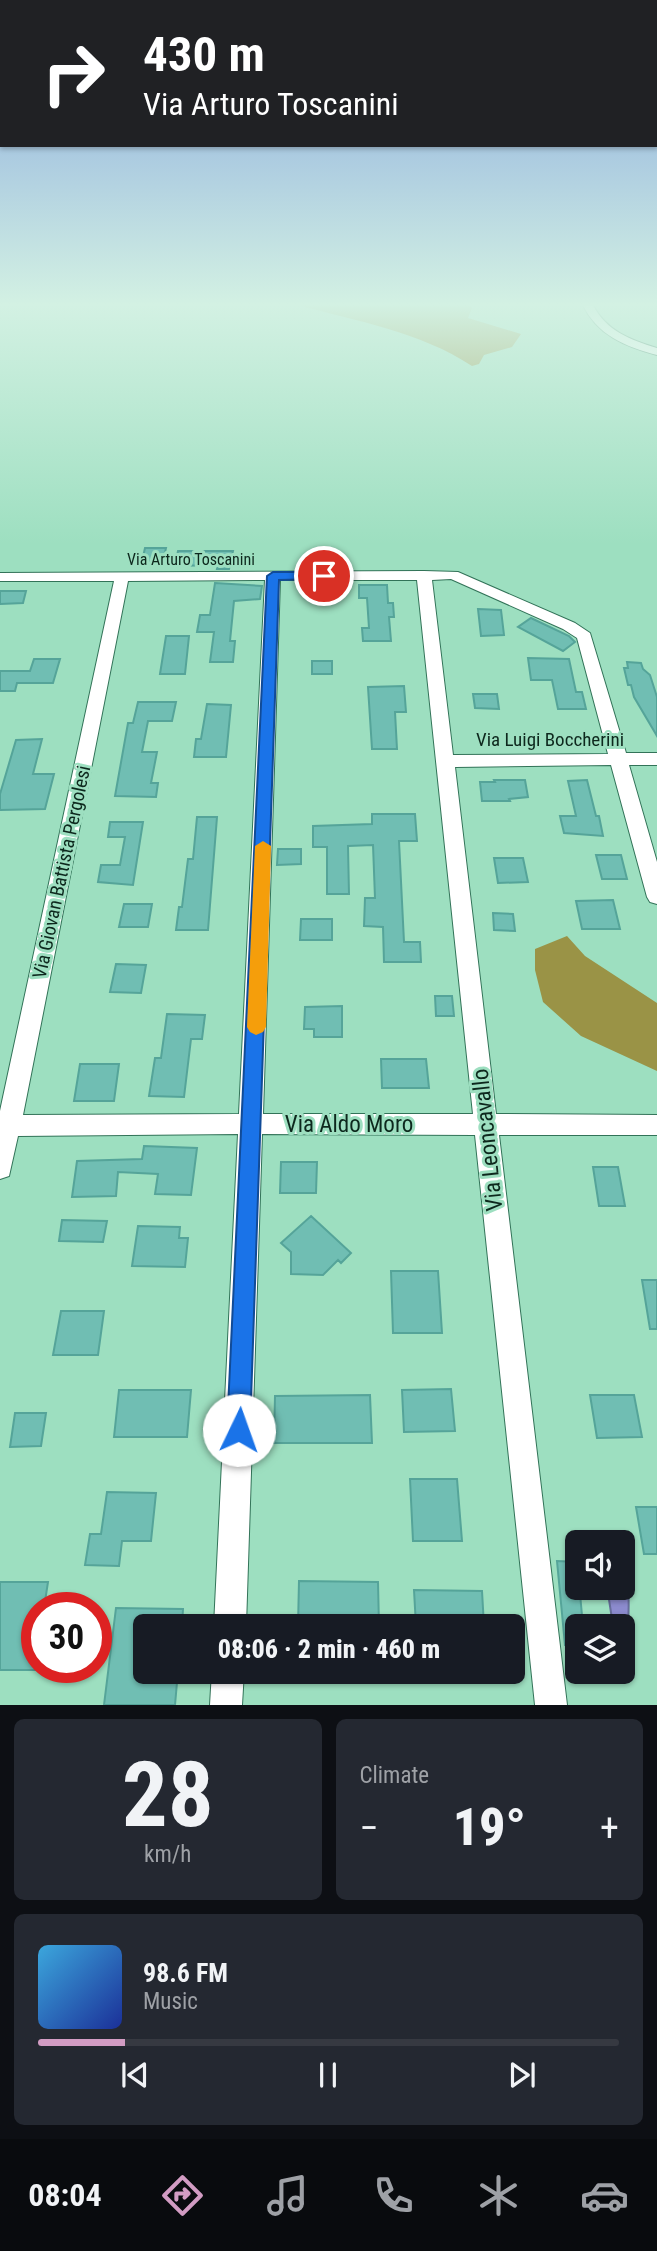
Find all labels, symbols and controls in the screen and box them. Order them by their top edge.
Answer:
text: 430 m [143,26,265,83]
icon: right [28,28,119,119]
text: Via Arturo Toscanini [143,85,399,123]
pin [294,546,354,606]
street label: Via Arturo Toscanini [127,550,255,569]
icon: arrive [305,557,343,595]
street label: Via Luigi Boccherini [476,728,624,751]
street label: Via Giovan Battista Pergolesi [28,764,95,981]
street label: Via Leoncavallo [467,1067,508,1213]
street label: Via Aldo Moro [285,1111,413,1138]
position arrow [202,1393,276,1467]
map controls [565,1530,635,1684]
button: sound [565,1530,635,1600]
speed limit sign: 30 [21,1592,112,1683]
button: layers [565,1614,635,1684]
text: 08:06 · 2 min · 460 m [218,1634,440,1664]
text: 28 [122,1742,214,1848]
text: Climate [360,1762,429,1789]
text: 19° [453,1797,526,1858]
text: − [360,1806,379,1850]
text: + [600,1806,619,1850]
text: km/h [144,1841,191,1868]
text: 98.6 FM [143,1958,228,1988]
text: Music [143,1988,198,2015]
icon: previous [116,2056,154,2094]
icon: pause [309,2056,347,2094]
icon: next [503,2056,541,2094]
icon: directions [158,2171,207,2220]
icon: music [263,2171,312,2220]
icon: phone [369,2171,418,2220]
icon: climate [474,2171,523,2220]
icon: car [580,2171,629,2220]
text: 08:04 [28,2176,102,2214]

